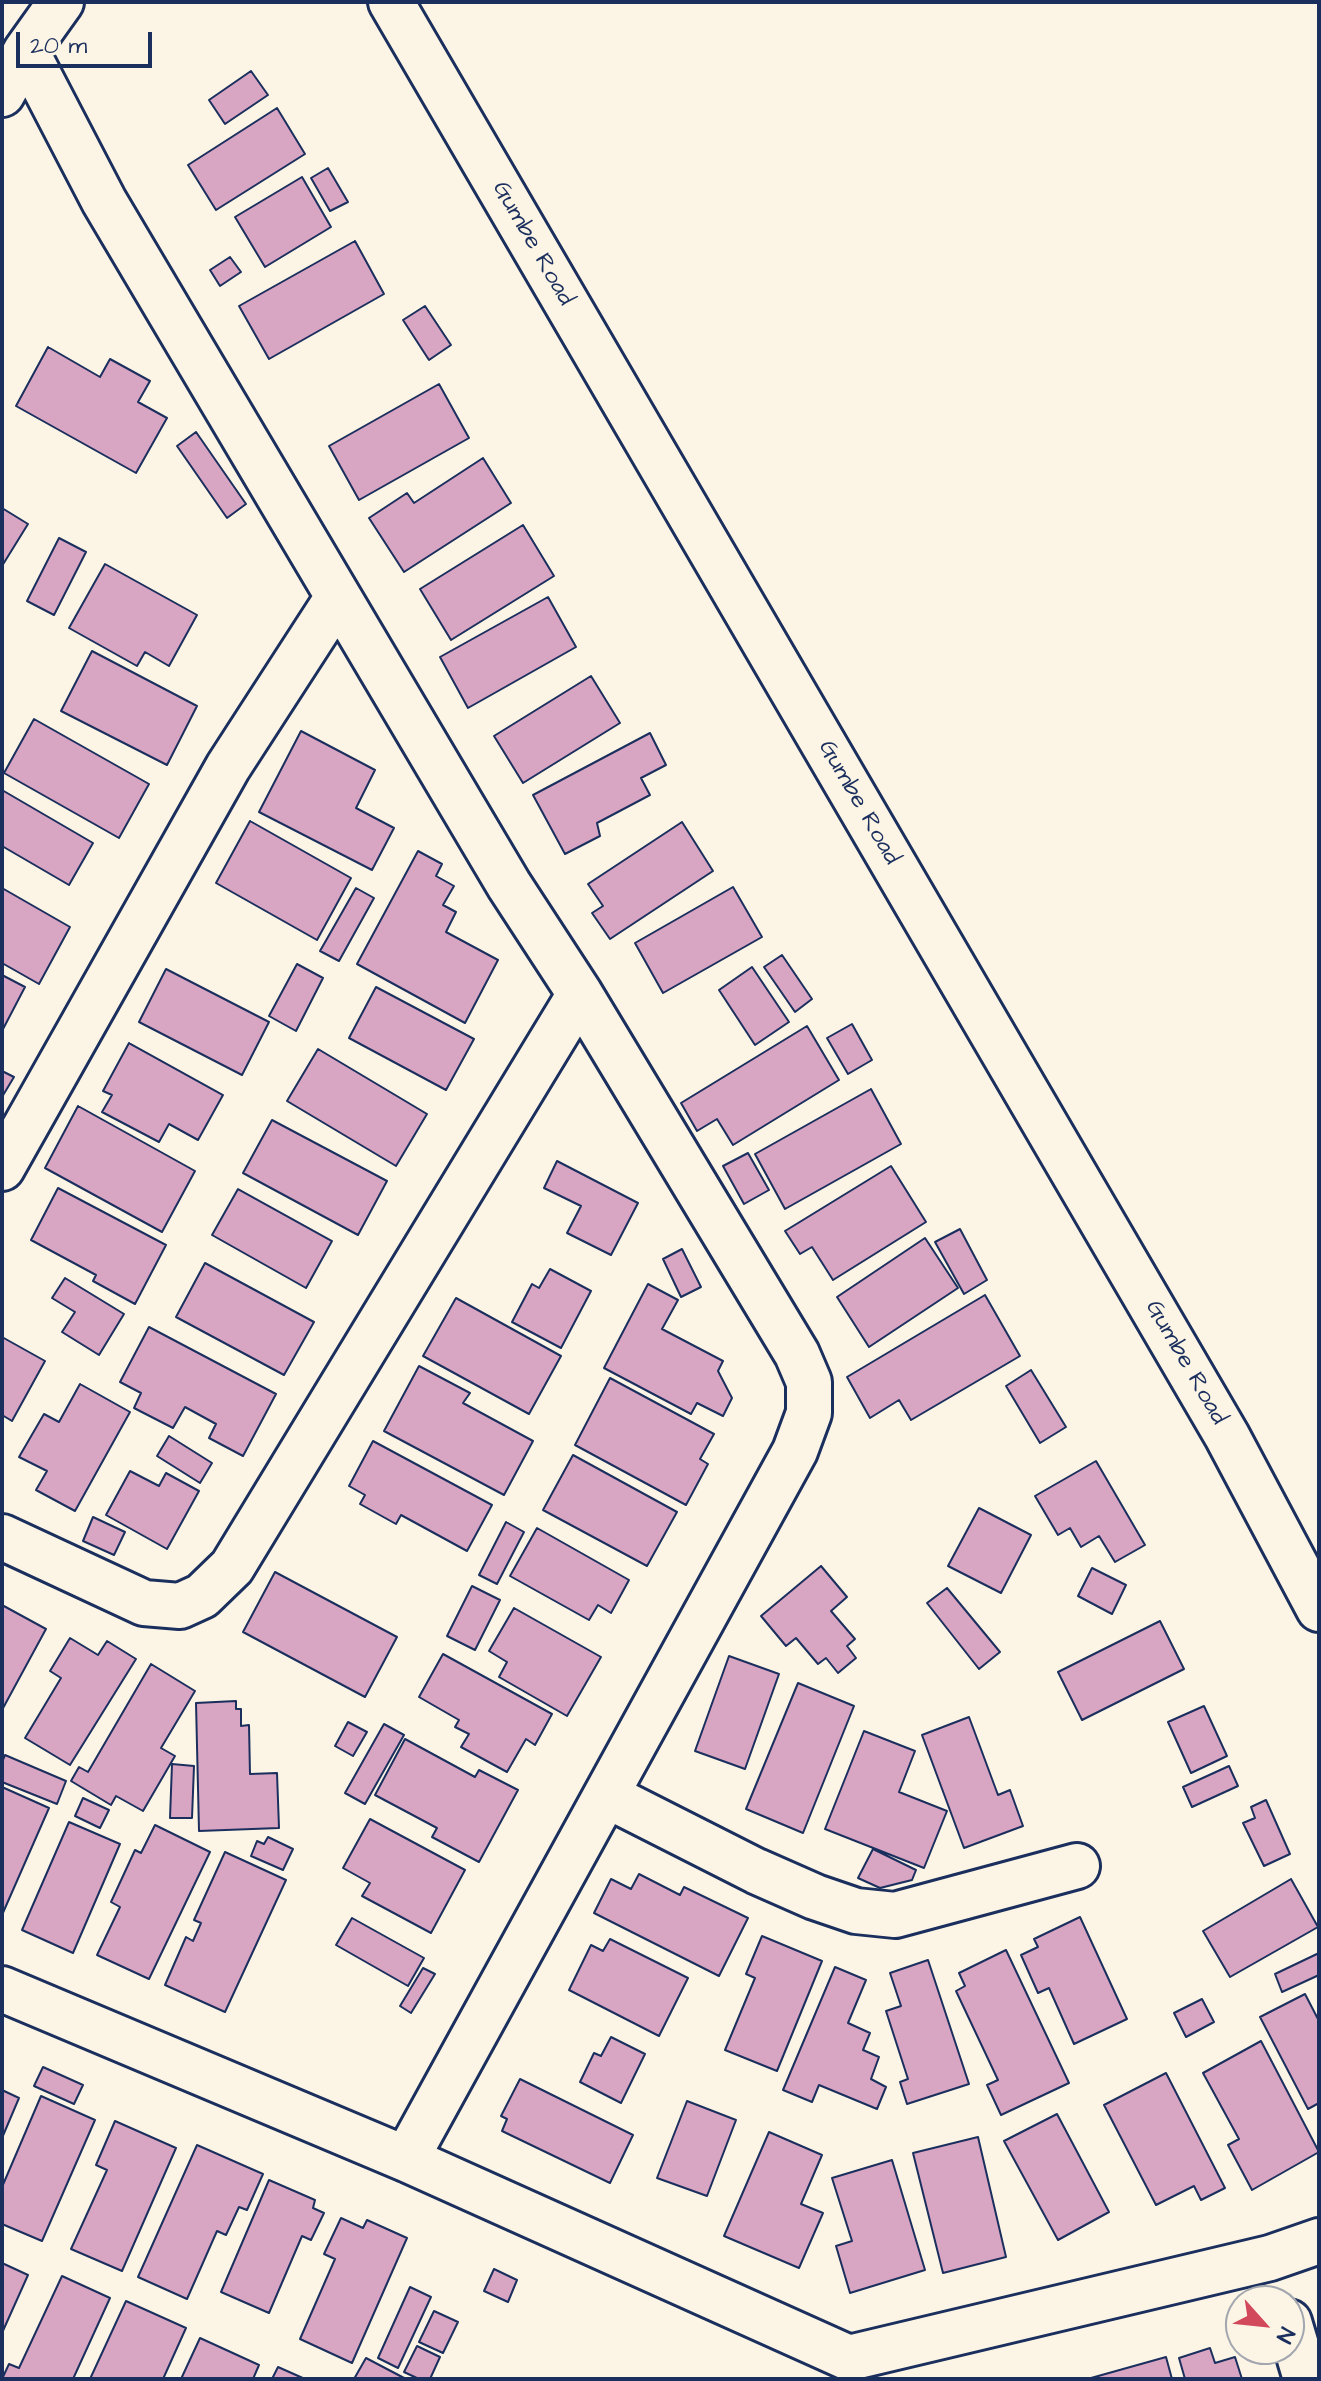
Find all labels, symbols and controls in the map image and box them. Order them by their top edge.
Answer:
scale bar [20,16,156,66]
text: 20 m [30,29,87,63]
street label: Gumbe Road [485,177,579,311]
street label: Gumbe Road [811,736,905,870]
street label: Gumbe Road [1138,1296,1232,1430]
north arrow [1225,2285,1305,2365]
text: N [1268,2322,1302,2348]

